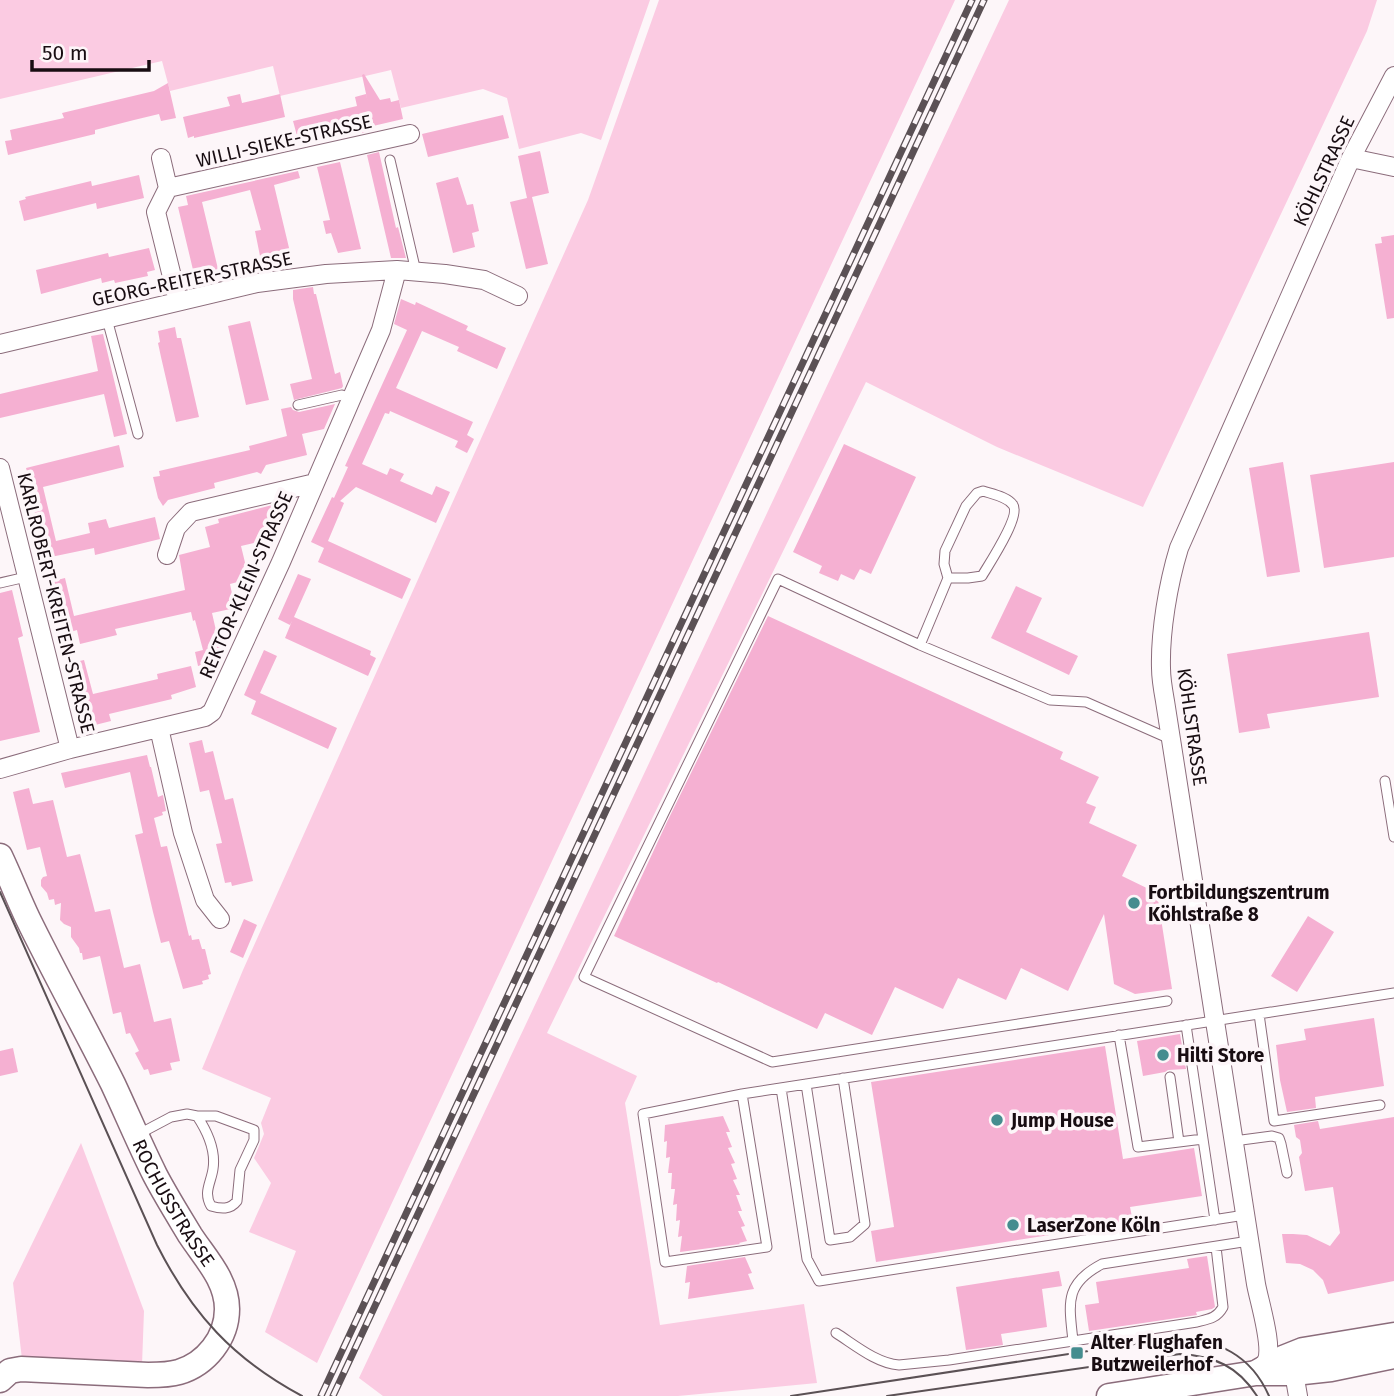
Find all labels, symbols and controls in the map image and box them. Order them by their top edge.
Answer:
scale bar [32,28,149,72]
text: 50 m [42,40,88,66]
street label: WILLI-SIEKE-STRASSE [194,110,374,172]
street label: KÖHLSTRASSE [1288,112,1360,230]
street label: GEORG-REITER-STRASSE [90,247,294,311]
street label: KARLROBERT-KREITEN-STRASSE [12,470,100,736]
street label: REKTOR-KLEIN-STRASSE [194,488,298,682]
street label: KÖHLSTRASSE [1172,666,1212,788]
place label: Fortbildungszentrum Köhlstraße 8 [1148,881,1329,926]
marker: Fortbildungszentrum Köhlstraße 8 [1126,895,1142,911]
place label: Hilti Store [1177,1044,1264,1067]
marker: Hilti Store [1155,1047,1171,1063]
place label: Jump House [1010,1109,1114,1132]
marker: Jump House [989,1112,1005,1128]
street label: ROCHUSSTRASSE [128,1135,220,1271]
place label: LaserZone Köln [1027,1214,1160,1237]
marker: LaserZone Köln [1005,1217,1021,1233]
place label: Alter Flughafen Butzweilerhof [1090,1331,1223,1376]
marker: Alter Flughafen Butzweilerhof [1069,1345,1085,1361]

